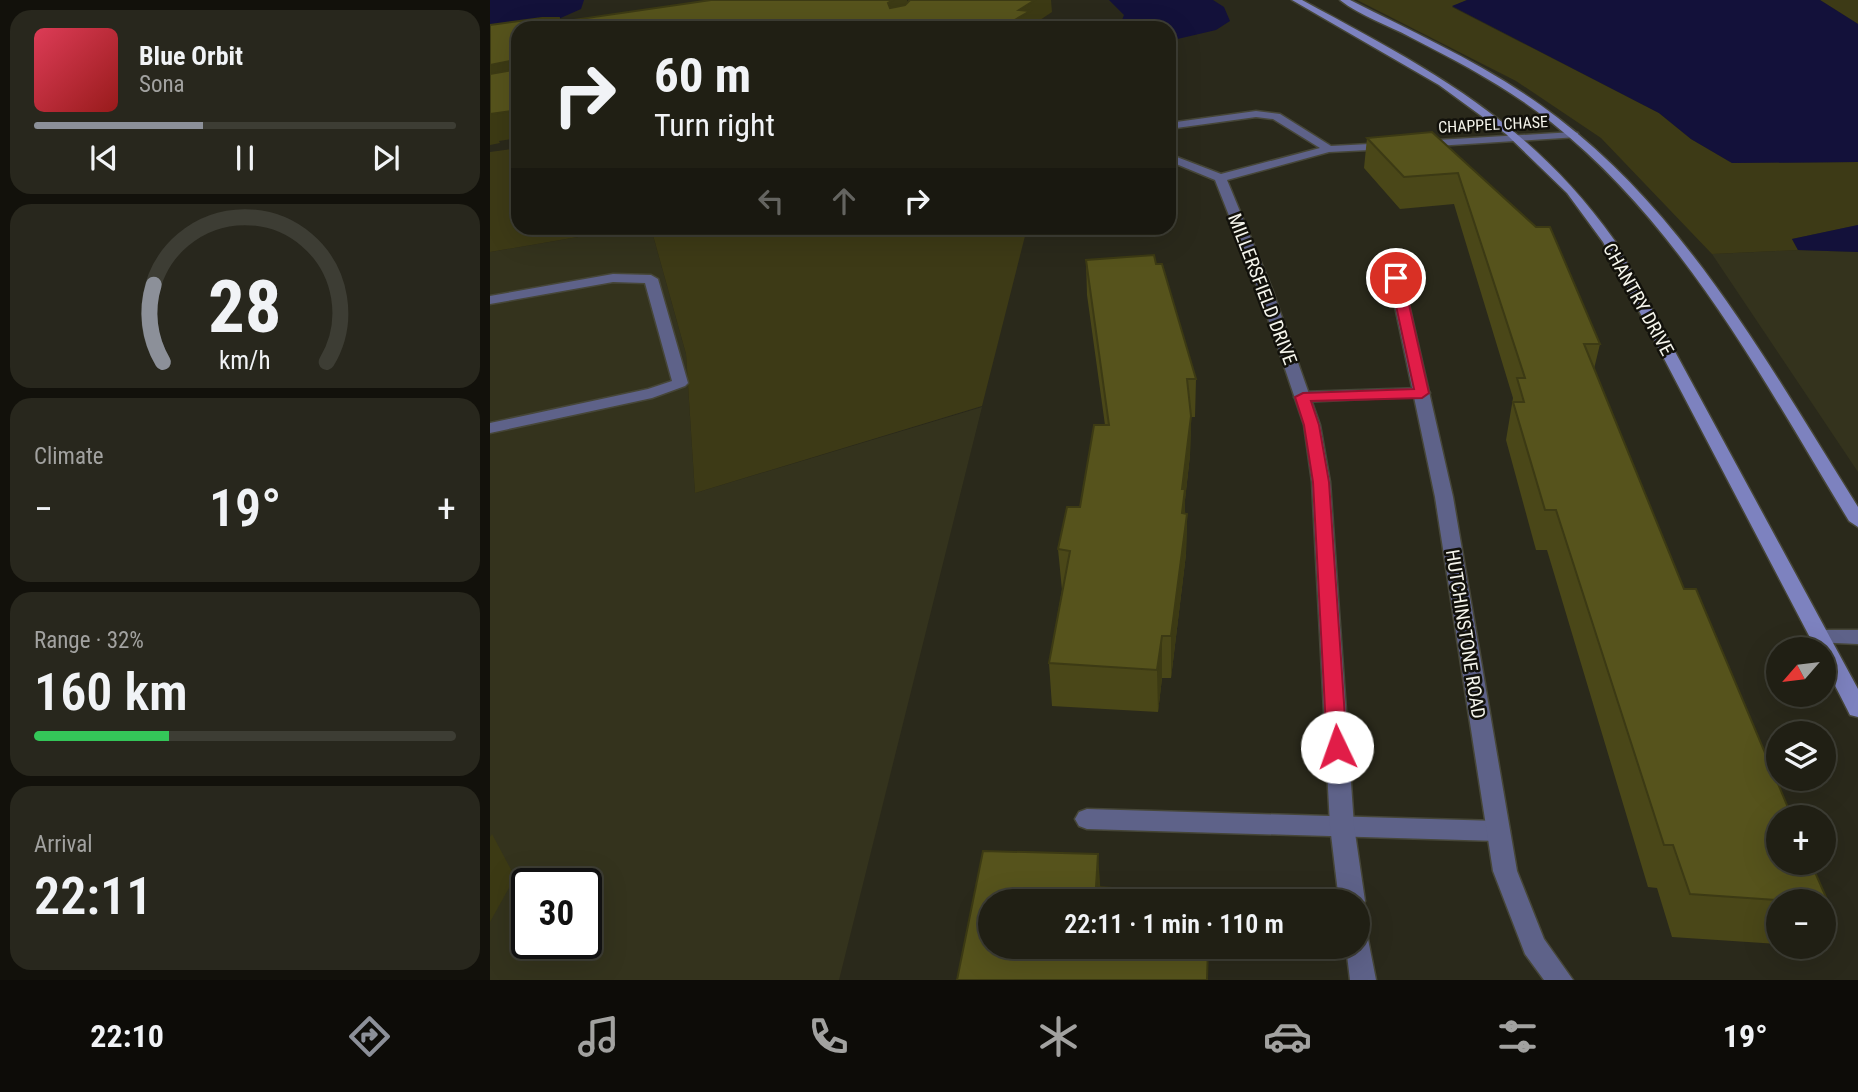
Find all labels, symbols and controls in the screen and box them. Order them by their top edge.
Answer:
text: Blue Orbit [139,41,243,71]
text: 60 m [654,47,751,104]
icon: right [539,49,630,140]
text: Sona [139,71,185,98]
text: Turn right [654,106,775,144]
street label: CHAPPEL CHASE [1438,112,1548,137]
icon: previous [85,139,123,177]
icon: pause [226,139,264,177]
icon: next [367,139,405,177]
icon: left [752,182,790,220]
icon: ahead [825,182,863,220]
icon: right [898,182,936,220]
street label: MILLERSFIELD DRIVE [1223,210,1302,368]
street label: CHANTRY DRIVE [1598,239,1679,359]
pin [1366,248,1426,308]
icon: arrive [1377,259,1415,297]
text: 28 [208,264,282,350]
text: km/h [219,346,271,375]
text: Climate [34,443,104,470]
text: 19° [209,478,281,539]
text: − [34,487,53,531]
text: + [437,487,456,531]
street label: HUTCHINSTONE ROAD [1441,548,1490,720]
text: Range · 32% [34,627,144,654]
north arrow [1766,637,1836,707]
map controls [1766,637,1836,959]
text: 160 km [34,662,188,723]
position arrow [1300,710,1374,784]
button: layers [1766,721,1836,791]
button: + [1766,805,1836,875]
text: Arrival [34,831,93,858]
text: 22:11 [34,866,152,927]
speed limit sign: 30 [511,868,602,959]
button: − [1766,889,1836,959]
text: 22:11 · 1 min · 110 m [1064,909,1284,939]
icon: directions [345,1012,394,1061]
icon: music [574,1012,623,1061]
icon: phone [804,1012,853,1061]
icon: climate [1034,1012,1083,1061]
icon: car [1263,1012,1312,1061]
icon: filters [1493,1012,1542,1061]
text: 22:10 [90,1017,164,1055]
text: 19° [1723,1017,1768,1055]

